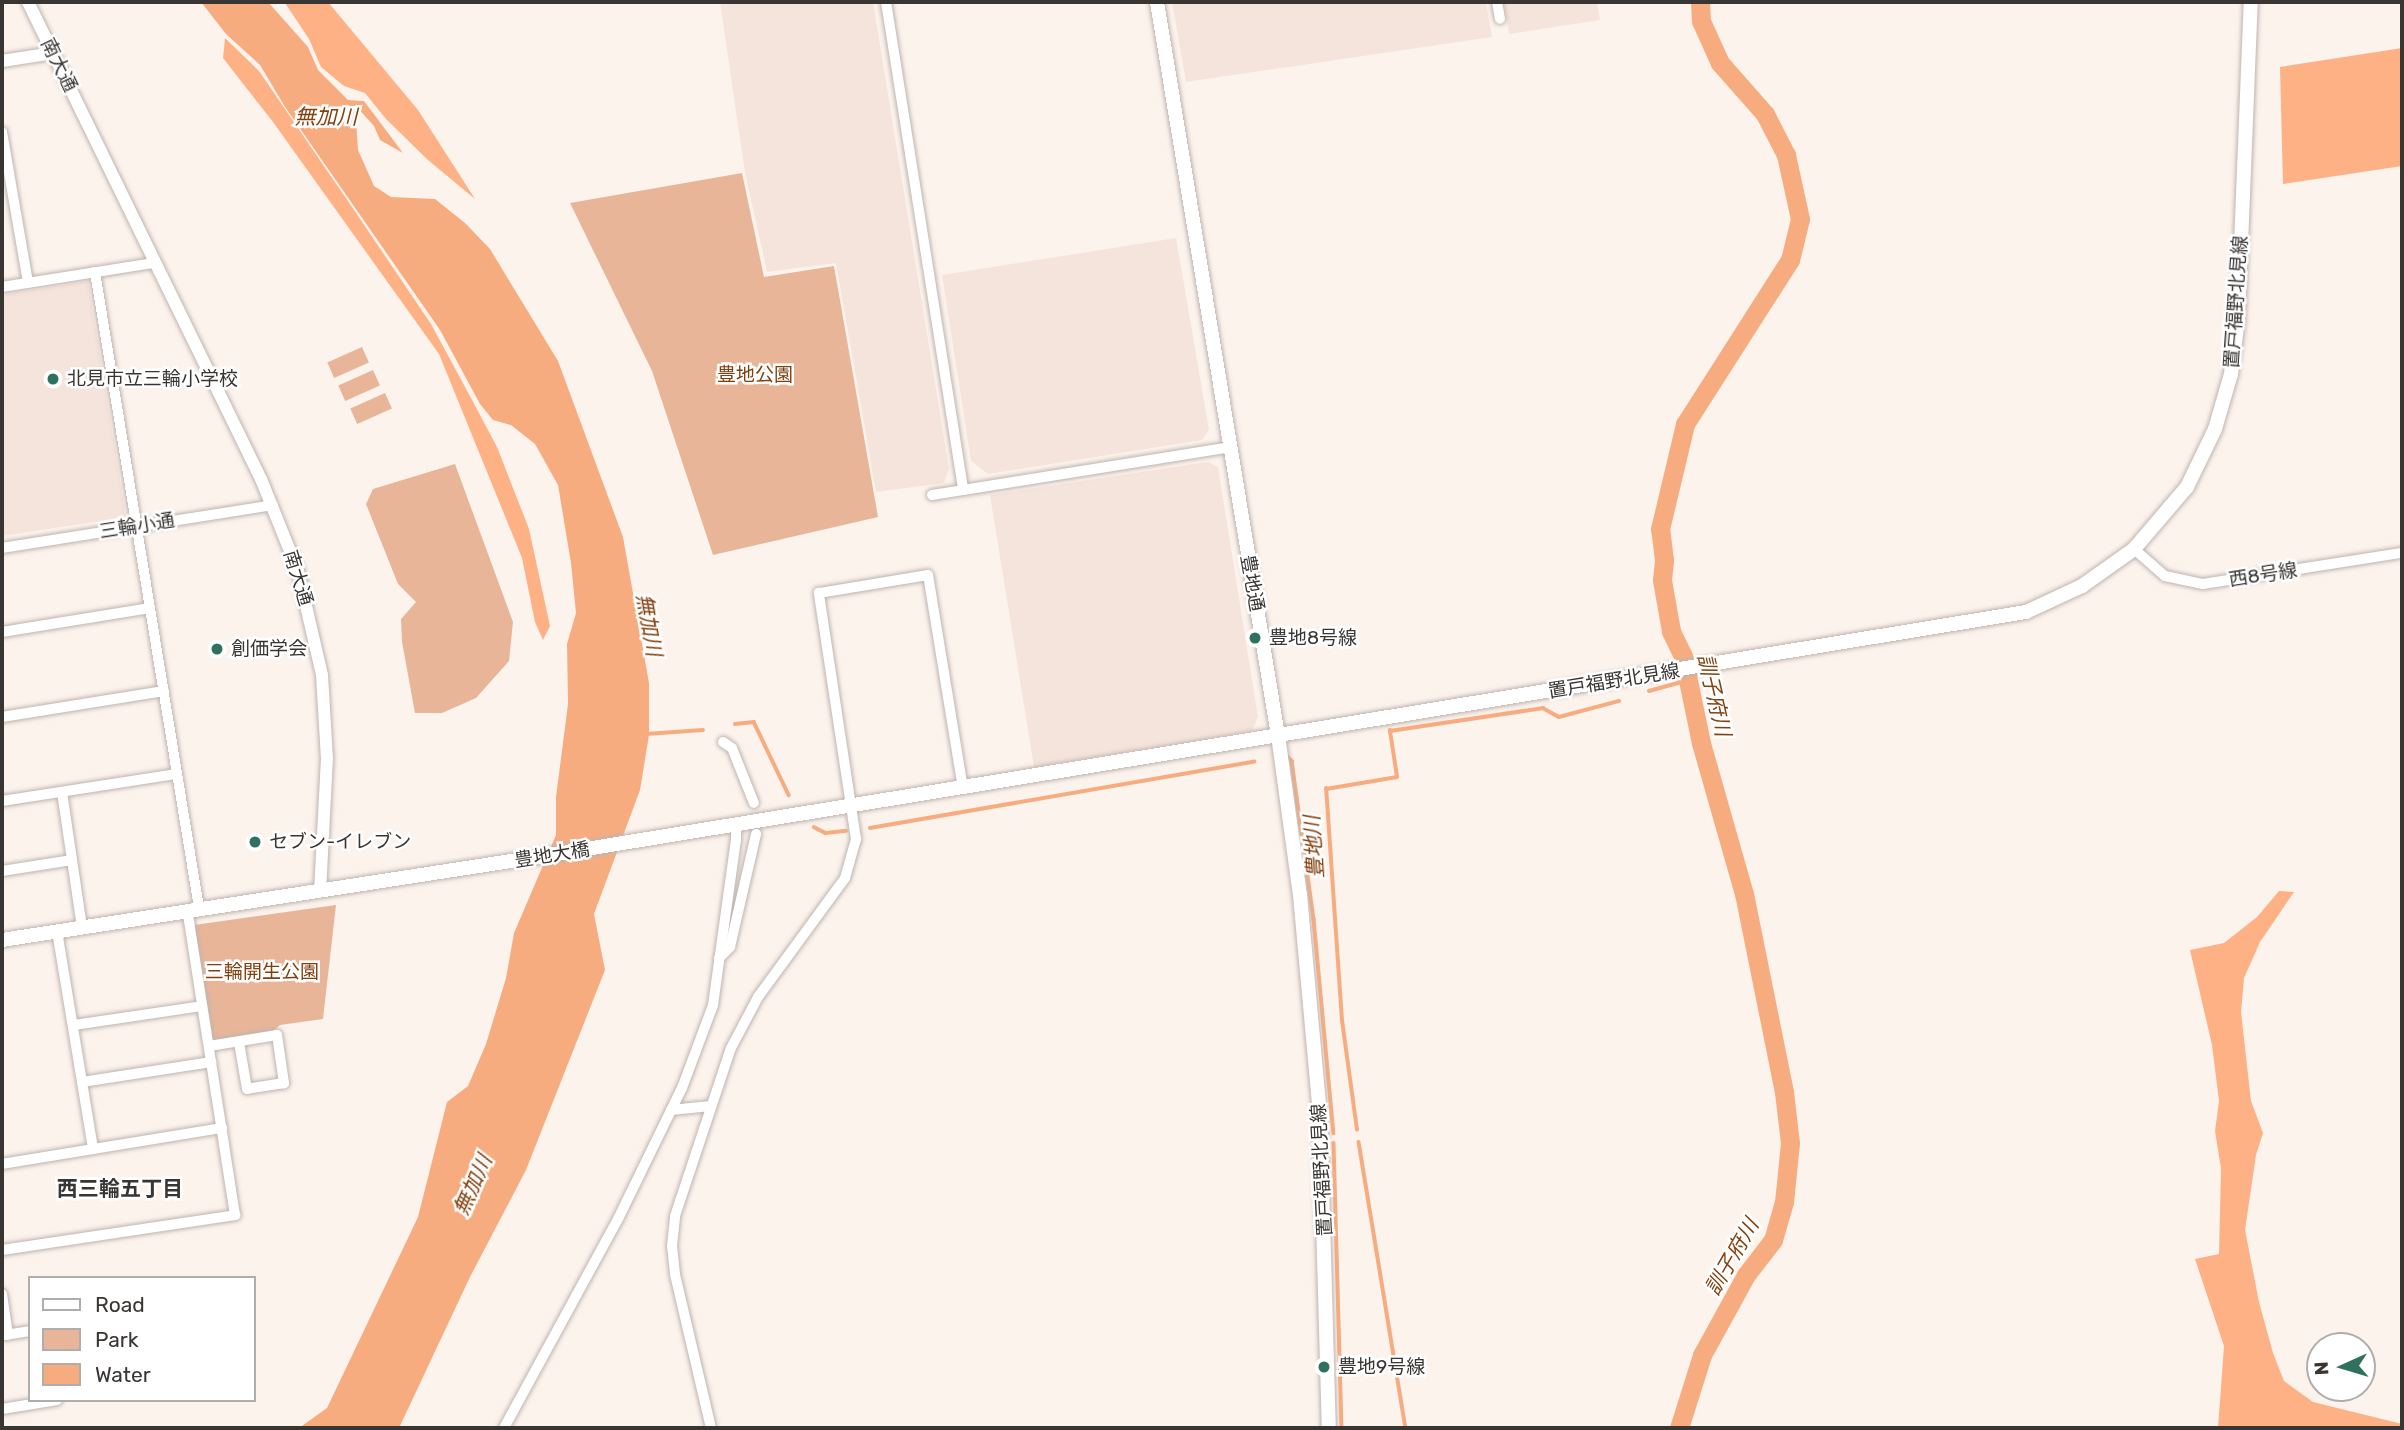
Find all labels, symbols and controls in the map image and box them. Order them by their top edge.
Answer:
street label: 南大通 [36,34,82,96]
water label: 無加川 [295,104,357,130]
street label: 置戸福野北見線 [2220,235,2252,369]
park label: 豊地公園 [717,364,793,386]
place label: 北見市立三輪小学校 [67,368,238,390]
marker: 北見市立三輪小学校 [45,371,61,387]
street label: 三輪小通 [98,509,176,543]
street label: 南大通 [279,547,317,609]
street label: 豊地通 [1236,553,1268,613]
street label: 西8号線 [2227,558,2299,592]
water label: 無加川 [631,592,667,658]
place label: 豊地8号線 [1269,627,1357,649]
marker: 豊地8号線 [1247,630,1263,646]
place label: 創価学会 [231,638,307,660]
marker: 創価学会 [209,641,225,657]
water label: 訓子府川 [1692,651,1736,739]
street label: 置戸福野北見線 [1547,659,1681,703]
water label: 豊地川 [1299,815,1329,879]
place label: セブン-イレブン [269,831,411,853]
marker: セブン-イレブン [247,834,263,850]
street label: 豊地大橋 [513,838,591,872]
park label: 三輪開生公園 [205,961,319,983]
street label: 置戸福野北見線 [1307,1103,1337,1237]
water label: 無加川 [449,1151,497,1219]
district label: 西三輪五丁目 [57,1176,183,1202]
water label: 訓子府川 [1700,1214,1764,1300]
legend [28,1276,256,1402]
text: Road [95,1292,145,1317]
text: Park [95,1327,139,1352]
north arrow [2306,1332,2376,1402]
place label: 豊地9号線 [1338,1356,1425,1378]
marker: 豊地9号線 [1316,1359,1332,1375]
text: N [2310,1361,2333,1376]
text: Water [95,1362,151,1387]

